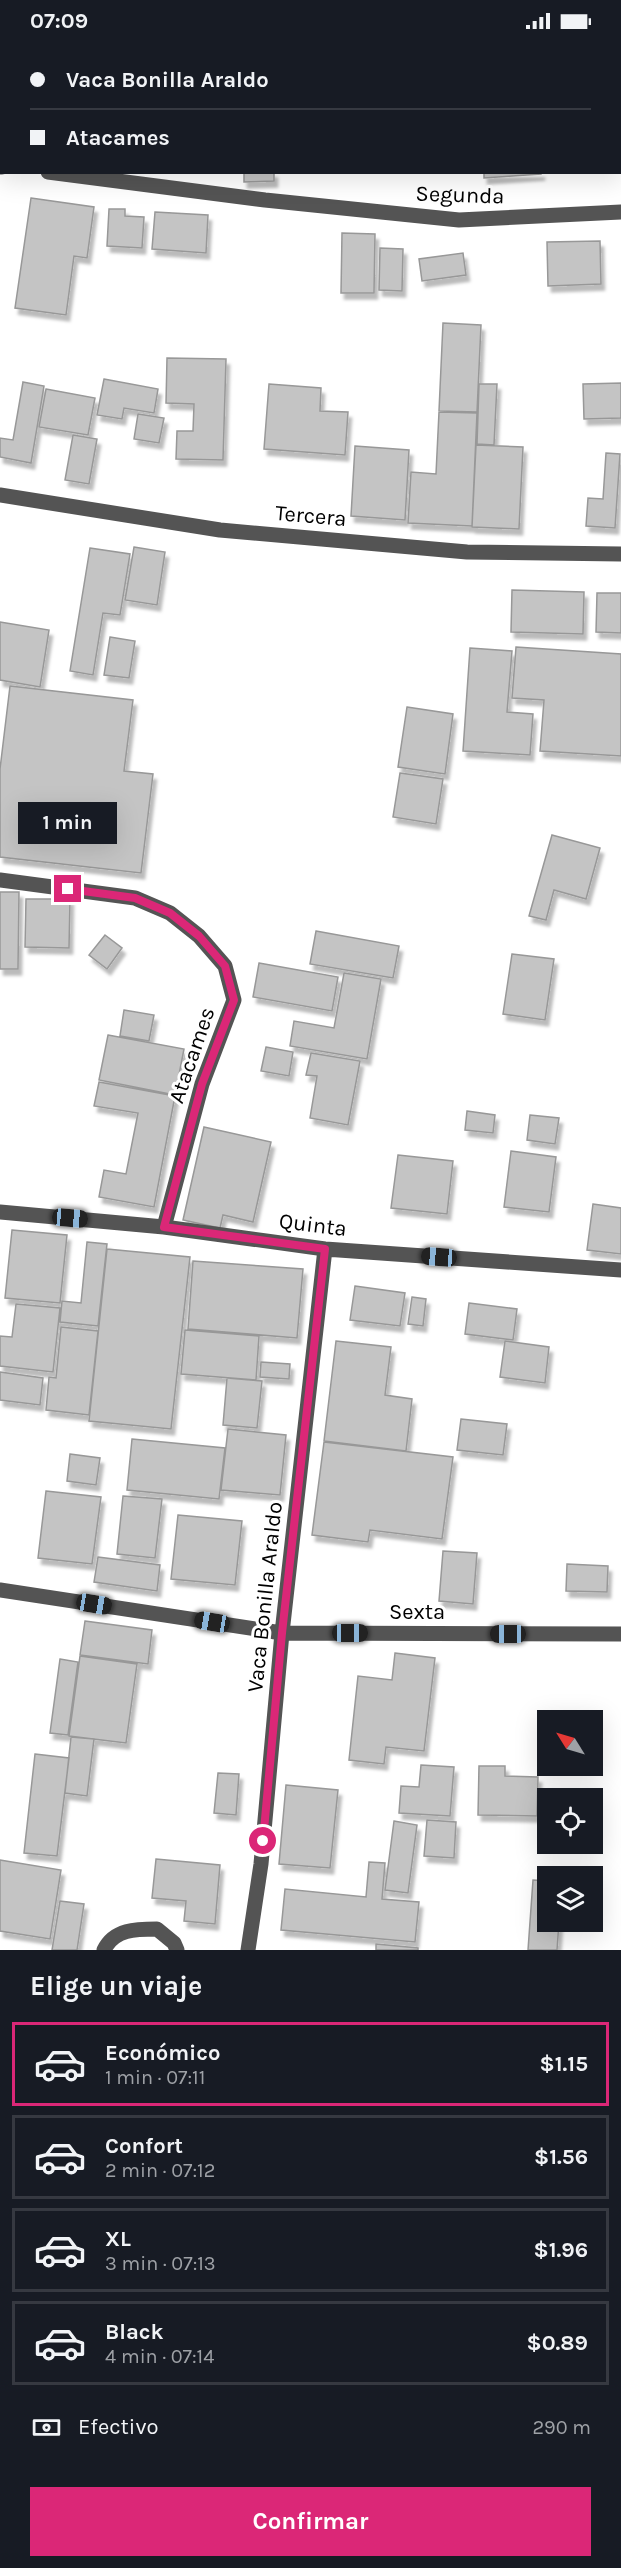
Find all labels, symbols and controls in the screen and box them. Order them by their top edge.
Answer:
text: 07:09 [30,8,88,34]
text: Vaca Bonilla Araldo [66,67,269,93]
text: Atacames [66,125,170,151]
street label: Segunda [415,180,505,210]
street label: Tercera [274,500,348,532]
callout: 1 min [19,802,118,844]
text: 1 min [42,811,93,834]
route end [54,875,81,902]
street label: Atacames [163,1004,221,1107]
car [51,1207,89,1229]
street label: Quinta [278,1208,348,1242]
car [420,1247,458,1267]
street label: Vaca Bonilla Araldo [242,1500,288,1694]
car [75,1592,113,1616]
street label: Sexta [389,1599,445,1625]
car [193,1610,231,1634]
car [332,1624,368,1642]
car [490,1625,526,1643]
north arrow [537,1710,603,1776]
map controls [537,1710,603,1932]
button: locate [537,1788,603,1854]
route start [249,1827,276,1854]
button: layers [537,1866,603,1932]
text: Elige un viaje [30,1970,202,2002]
icon: car [33,2037,87,2091]
text: Económico [105,2040,220,2066]
text: $1.15 [540,2051,588,2077]
text: 1 min · 07:11 [105,2066,205,2089]
icon: car [33,2130,87,2184]
text: Confort [105,2133,183,2159]
text: $1.56 [534,2144,588,2170]
text: 2 min · 07:12 [105,2159,215,2182]
icon: car [33,2223,87,2277]
text: XL [105,2226,131,2252]
text: $1.96 [533,2237,588,2263]
text: 3 min · 07:13 [105,2252,216,2275]
icon: car [33,2316,87,2370]
text: Black [105,2319,164,2345]
text: $0.89 [527,2330,588,2356]
text: 4 min · 07:14 [105,2345,214,2368]
icon: cash [30,2411,63,2444]
text: Efectivo [78,2414,158,2440]
text: 290 m [532,2416,591,2439]
button: Confirmar [30,2487,591,2556]

